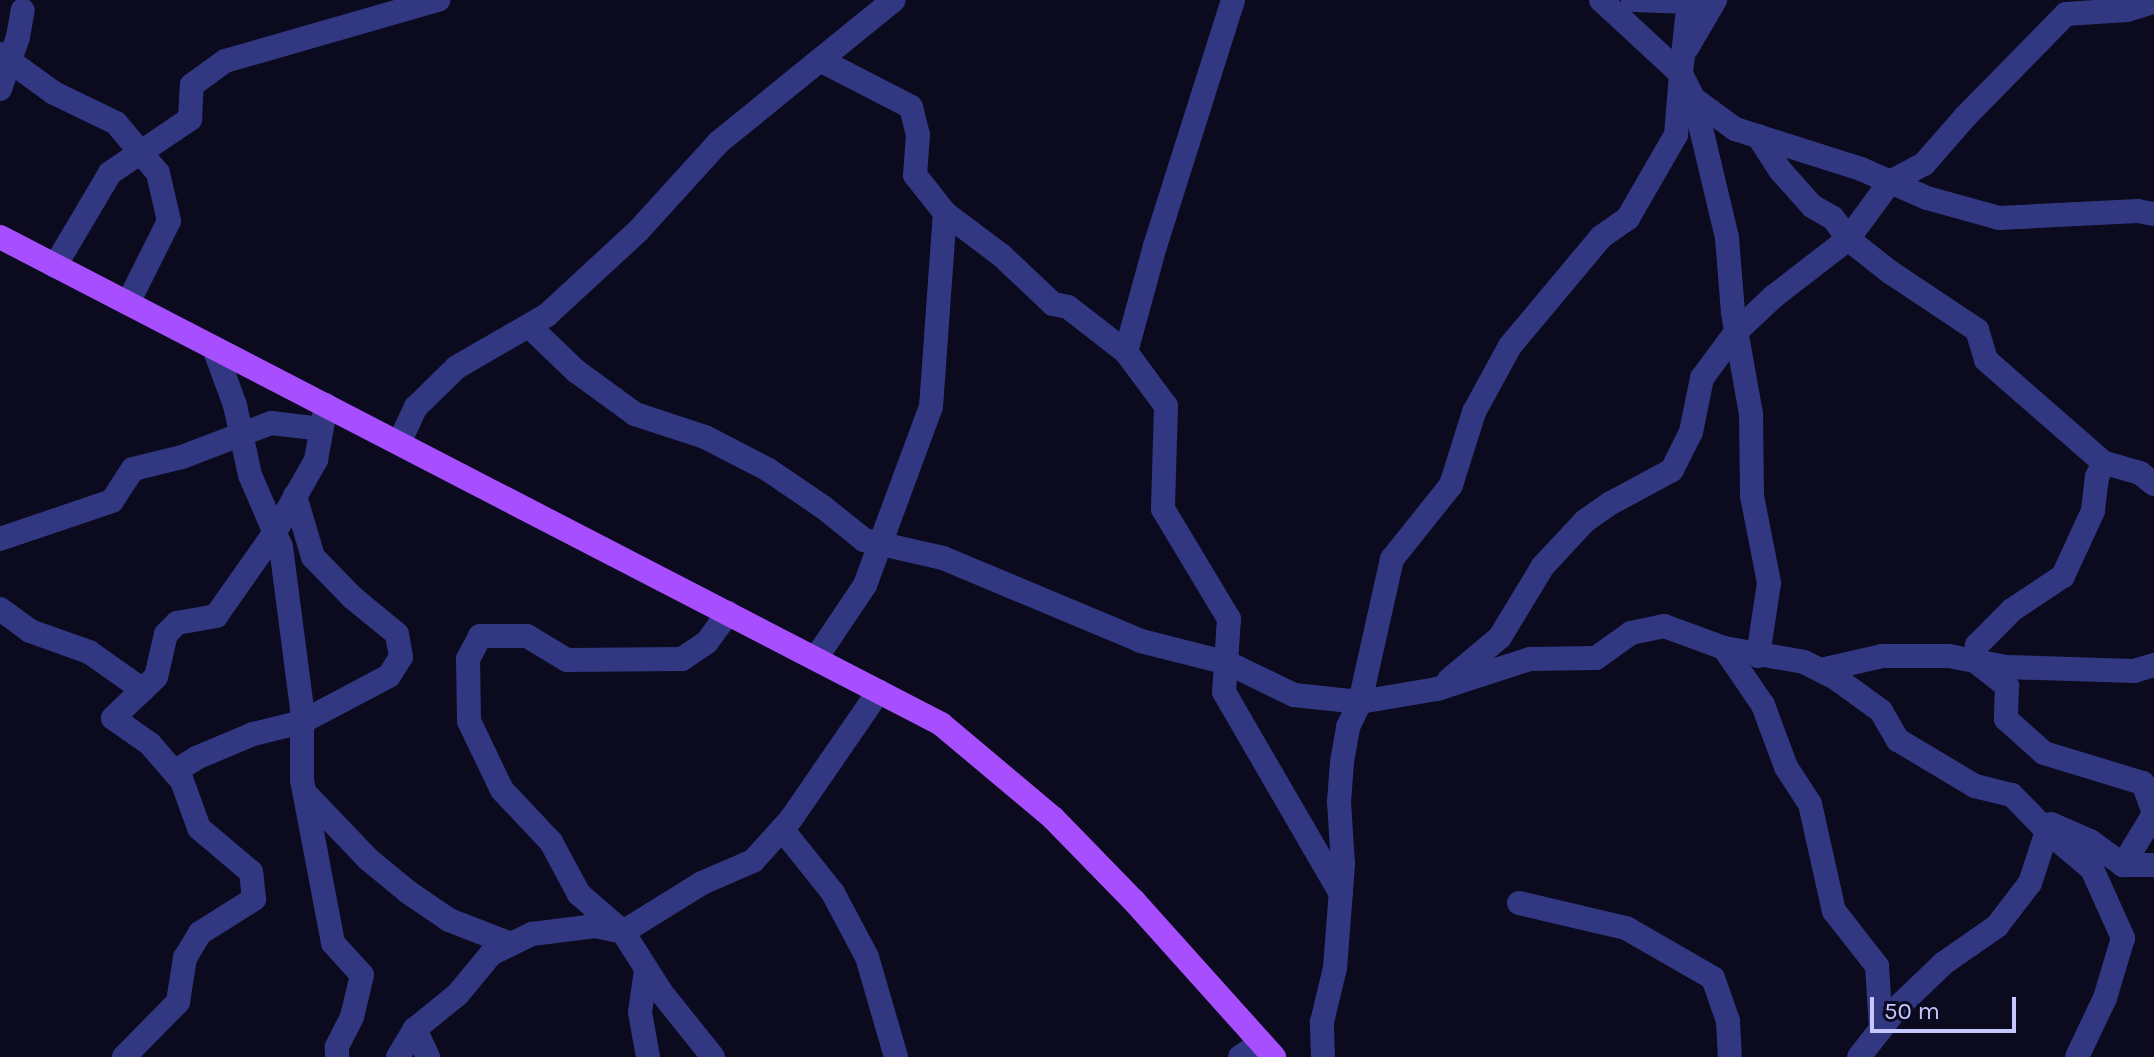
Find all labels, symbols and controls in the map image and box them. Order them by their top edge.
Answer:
scale bar [1874,981,2020,1031]
text: 50 m [1884,997,1940,1025]

